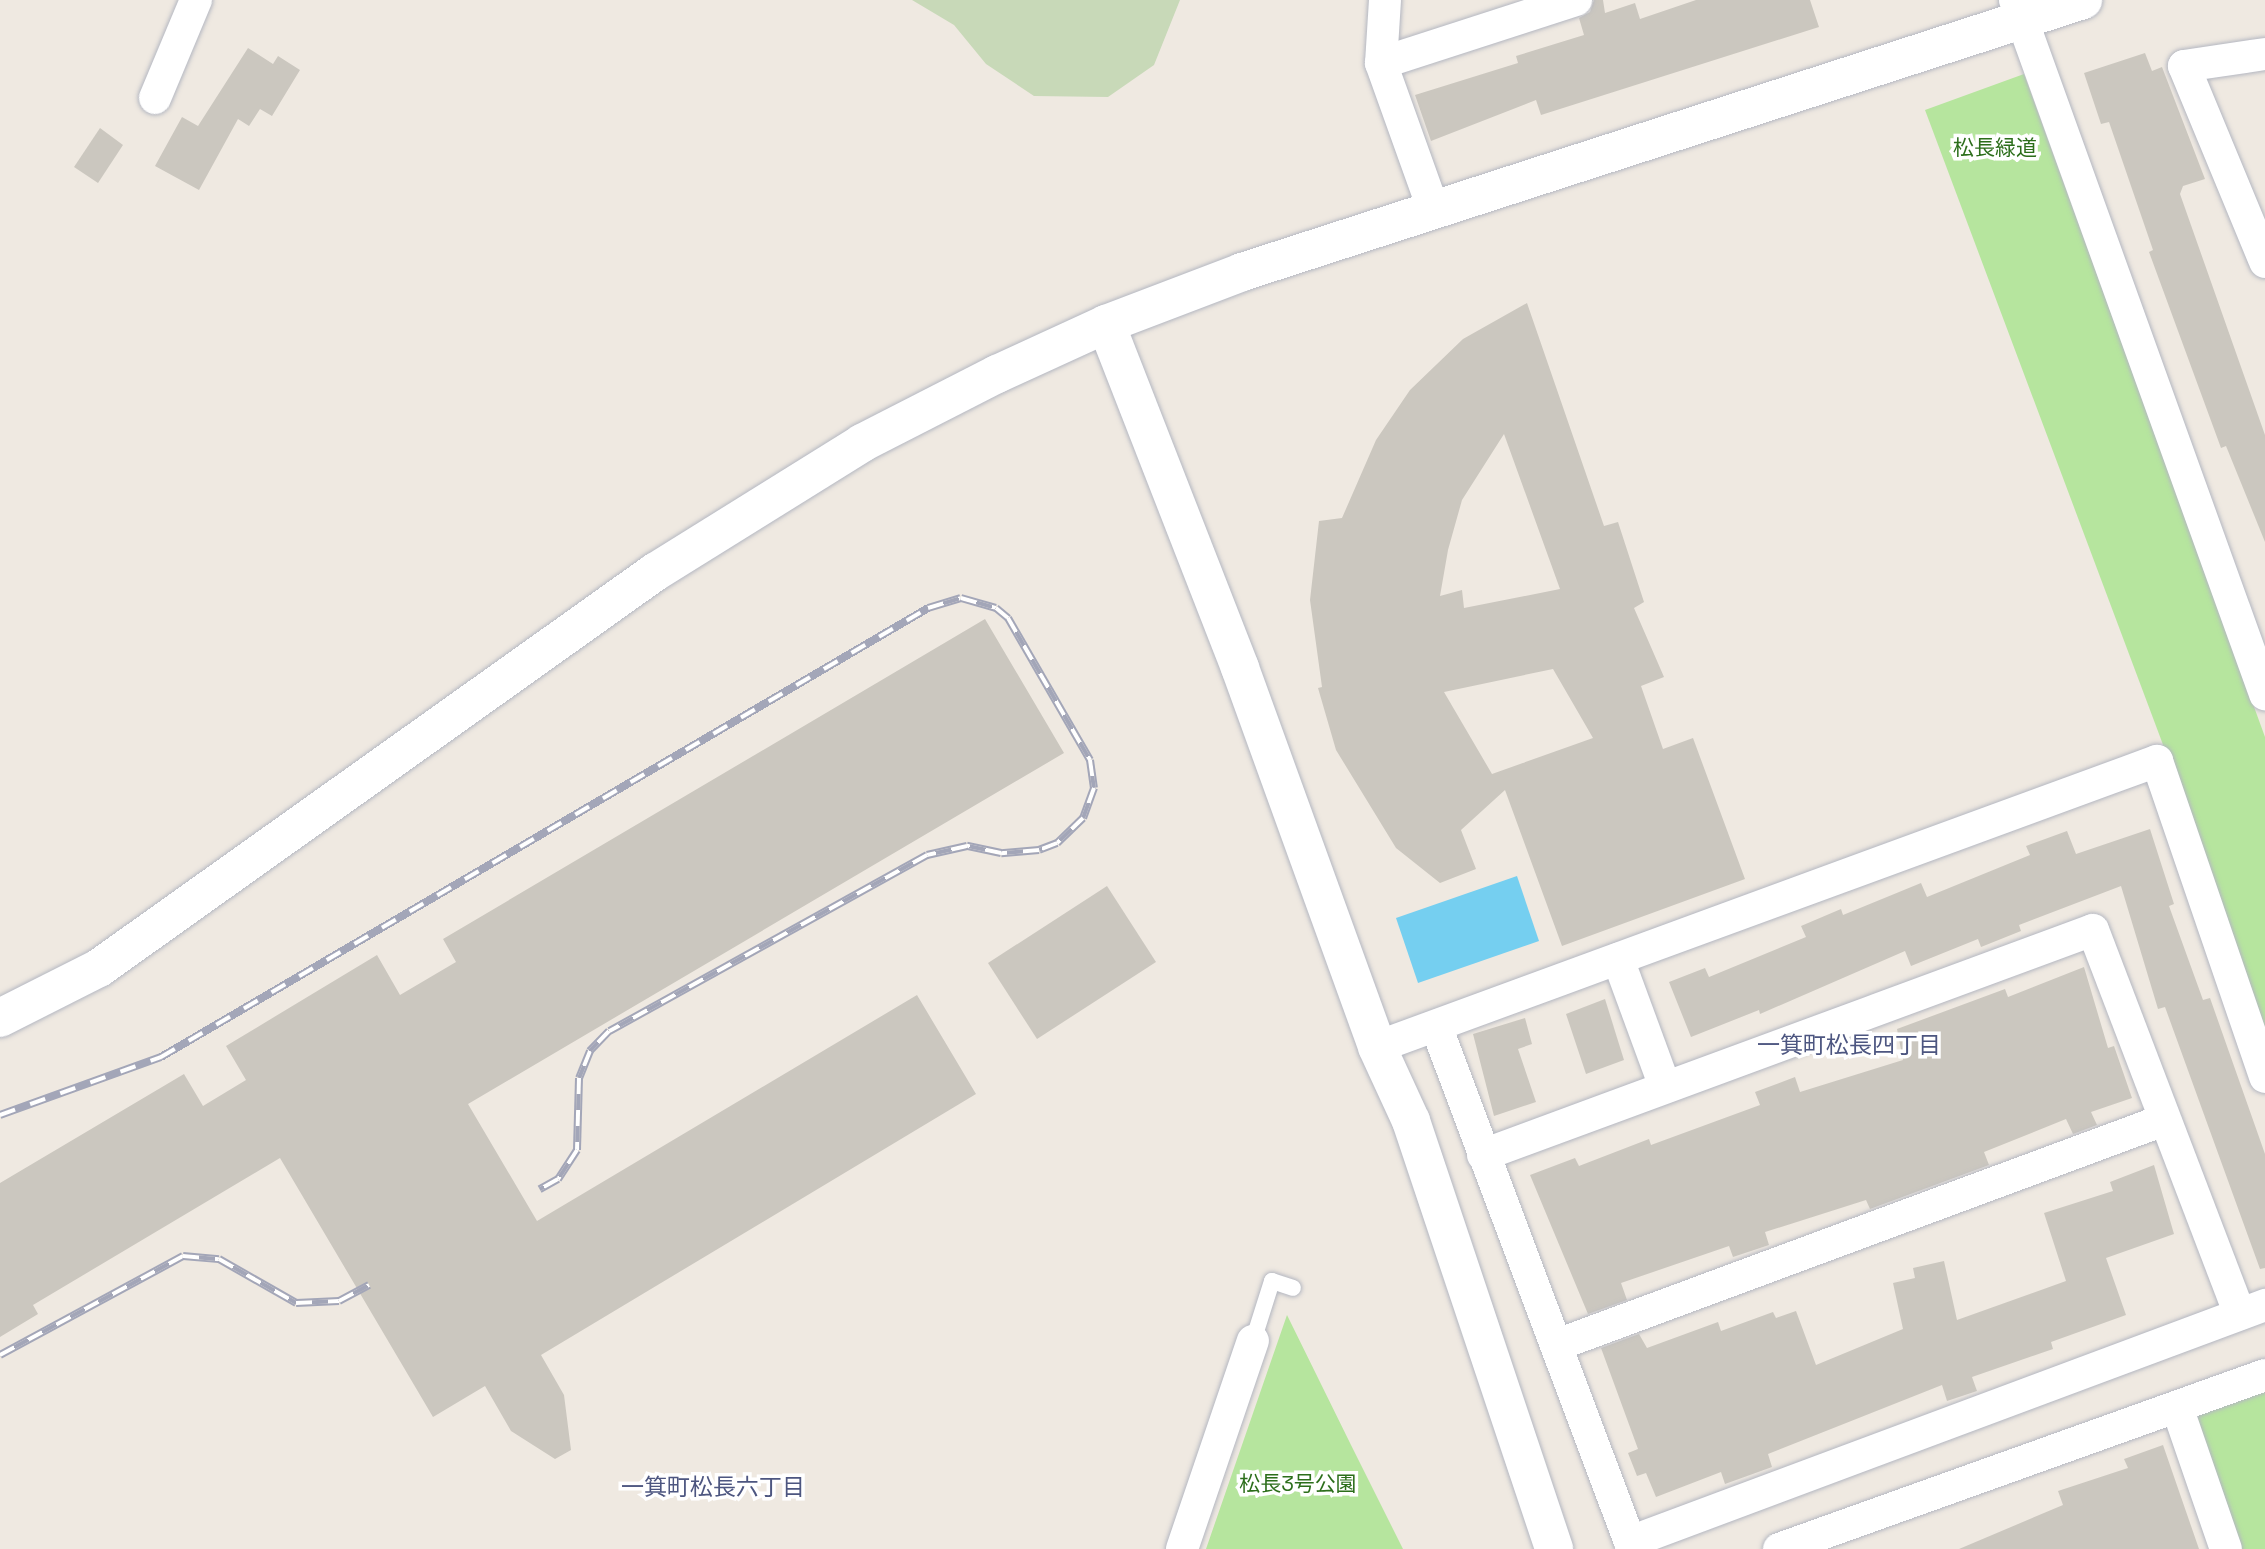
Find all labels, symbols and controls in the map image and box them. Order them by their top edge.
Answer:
park label: 松長緑道 [1953,135,2037,161]
district label: 一箕町松長四丁目 [1757,1031,1941,1059]
park label: 松長3号公園 [1239,1471,1357,1497]
district label: 一箕町松長六丁目 [621,1473,805,1501]

